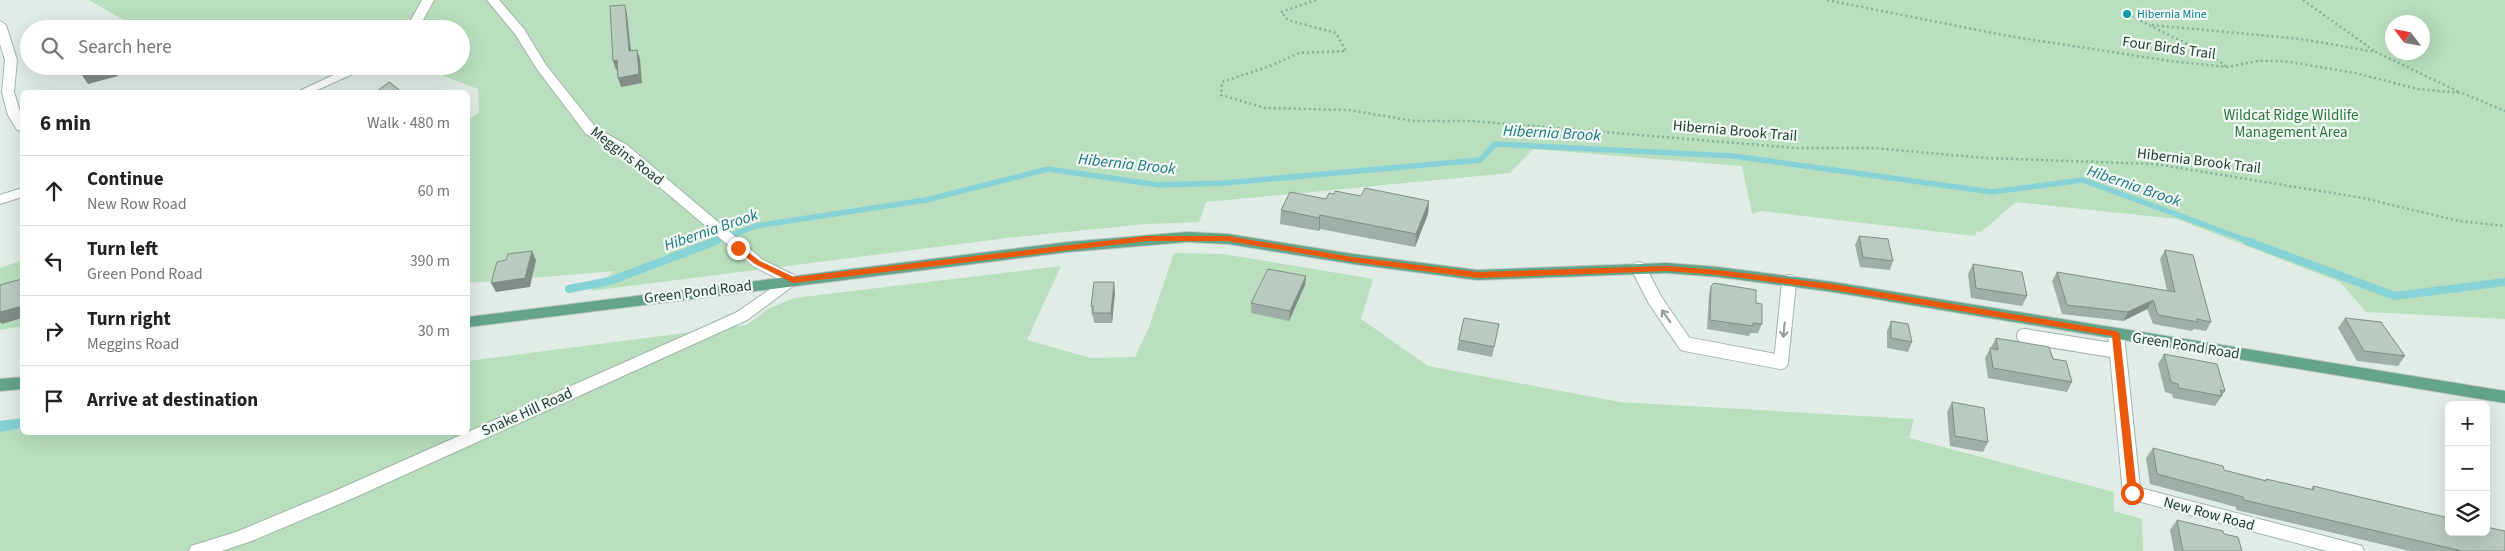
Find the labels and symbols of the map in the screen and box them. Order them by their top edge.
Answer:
place label: Hibernia Mine [2137,6,2207,23]
marker: Hibernia Mine [2121,8,2133,20]
north arrow [2385,15,2430,60]
street label: Four Birds Trail [2121,31,2217,65]
park label: Wildcat Ridge Wildlife Management Area [2224,105,2358,143]
street label: Hibernia Brook Trail [1672,115,1798,147]
water label: Hibernia Brook [1503,119,1602,147]
street label: Meggins Road [586,122,668,190]
street label: Hibernia Brook Trail [2136,143,2262,179]
water label: Hibernia Brook [1077,148,1177,180]
water label: Hibernia Brook [2084,160,2184,212]
water label: Hibernia Brook [661,204,761,256]
route end [727,237,750,260]
street label: Green Pond Road [643,275,753,309]
one-way arrow [1661,310,1671,324]
one-way arrow [1779,322,1789,338]
street label: Green Pond Road [2131,327,2241,365]
street label: Snake Hill Road [478,383,576,441]
route start [2121,482,2144,505]
street label: New Row Road [2161,492,2257,536]

